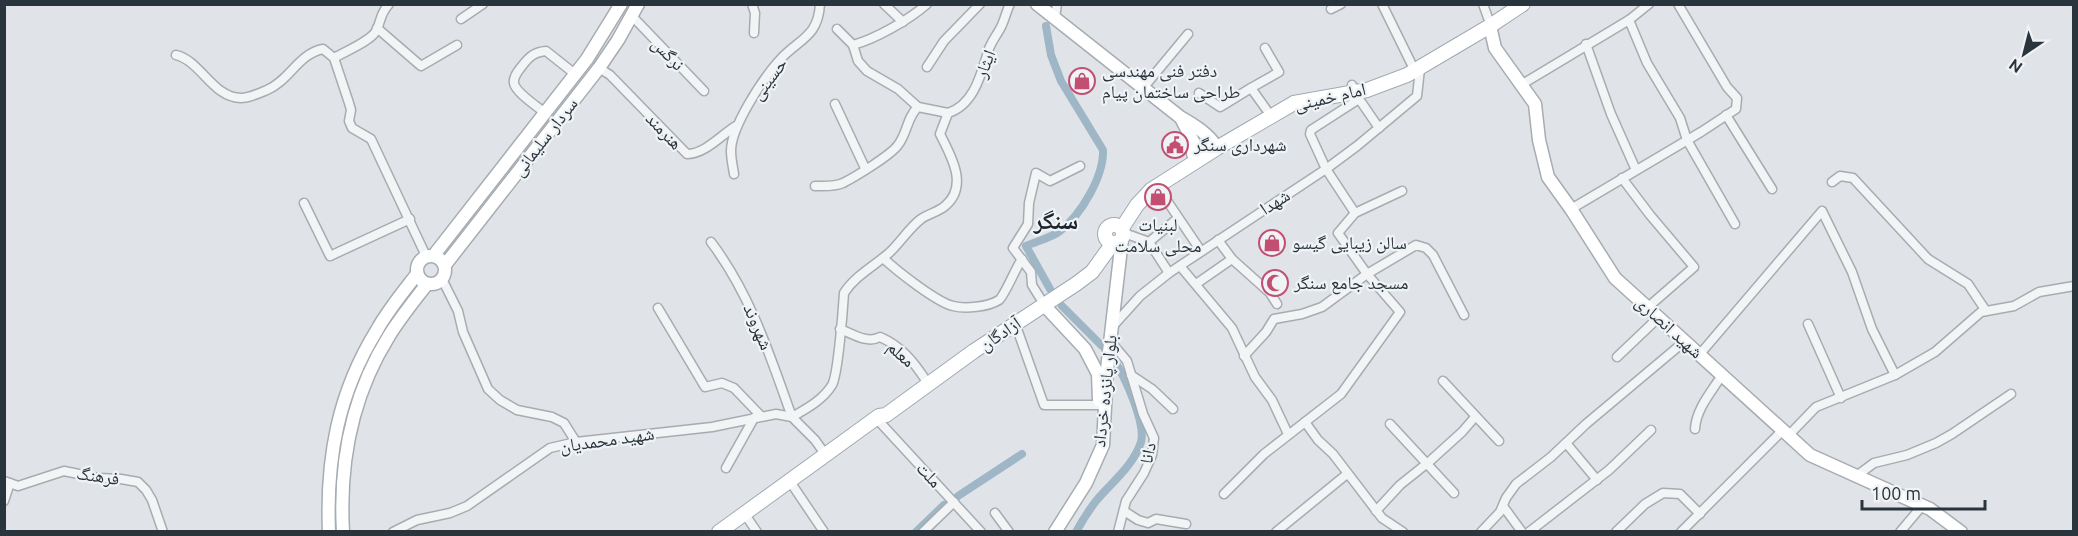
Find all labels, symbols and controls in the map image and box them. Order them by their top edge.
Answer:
north arrow [1994,24,2054,84]
street label: نرگس [647,33,689,75]
street label: ایثار [969,47,1000,82]
street label: حسینی [746,53,792,105]
text: N [2005,55,2025,77]
place label: دفتر فنی مهندسی طراحی ساختمان پیام [1102,60,1240,104]
shop icon: دفتر فنی مهندسی طراحی ساختمان پیام [1067,66,1097,96]
street label: امام خمینی [1292,78,1368,117]
street label: سردار سلیمانی [507,93,583,181]
street label: هنرمند [642,108,687,154]
public building icon: شهرداری سنگر [1160,130,1190,160]
place label: شهرداری سنگر [1193,134,1287,156]
shop icon: لبنیات محلی سلامت [1143,182,1173,212]
street label: شهدا [1256,184,1294,219]
district label: سنگر [1033,207,1078,234]
place label: لبنیات محلی سلامت [1115,214,1201,257]
shop icon: سالن زیبایی گیسو [1257,228,1287,258]
place label: سالن زیبایی گیسو [1292,232,1407,254]
mosque icon: مسجد جامع سنگر [1260,268,1290,298]
place label: مسجد جامع سنگر [1293,272,1408,295]
street label: شهید انصاری [1631,291,1707,363]
street label: شهروند [739,301,777,353]
street label: آزادگان [975,312,1025,356]
street label: بلوار پانزده خرداد [1088,334,1122,448]
street label: معلم [882,336,919,373]
street label: شهید محمدیان [558,422,656,458]
street label: دانا [1135,440,1159,465]
street label: ملت [913,458,946,491]
street label: فرهنگ [75,462,121,489]
scale bar [1862,473,1985,511]
text: 100 m [1871,483,1921,503]

